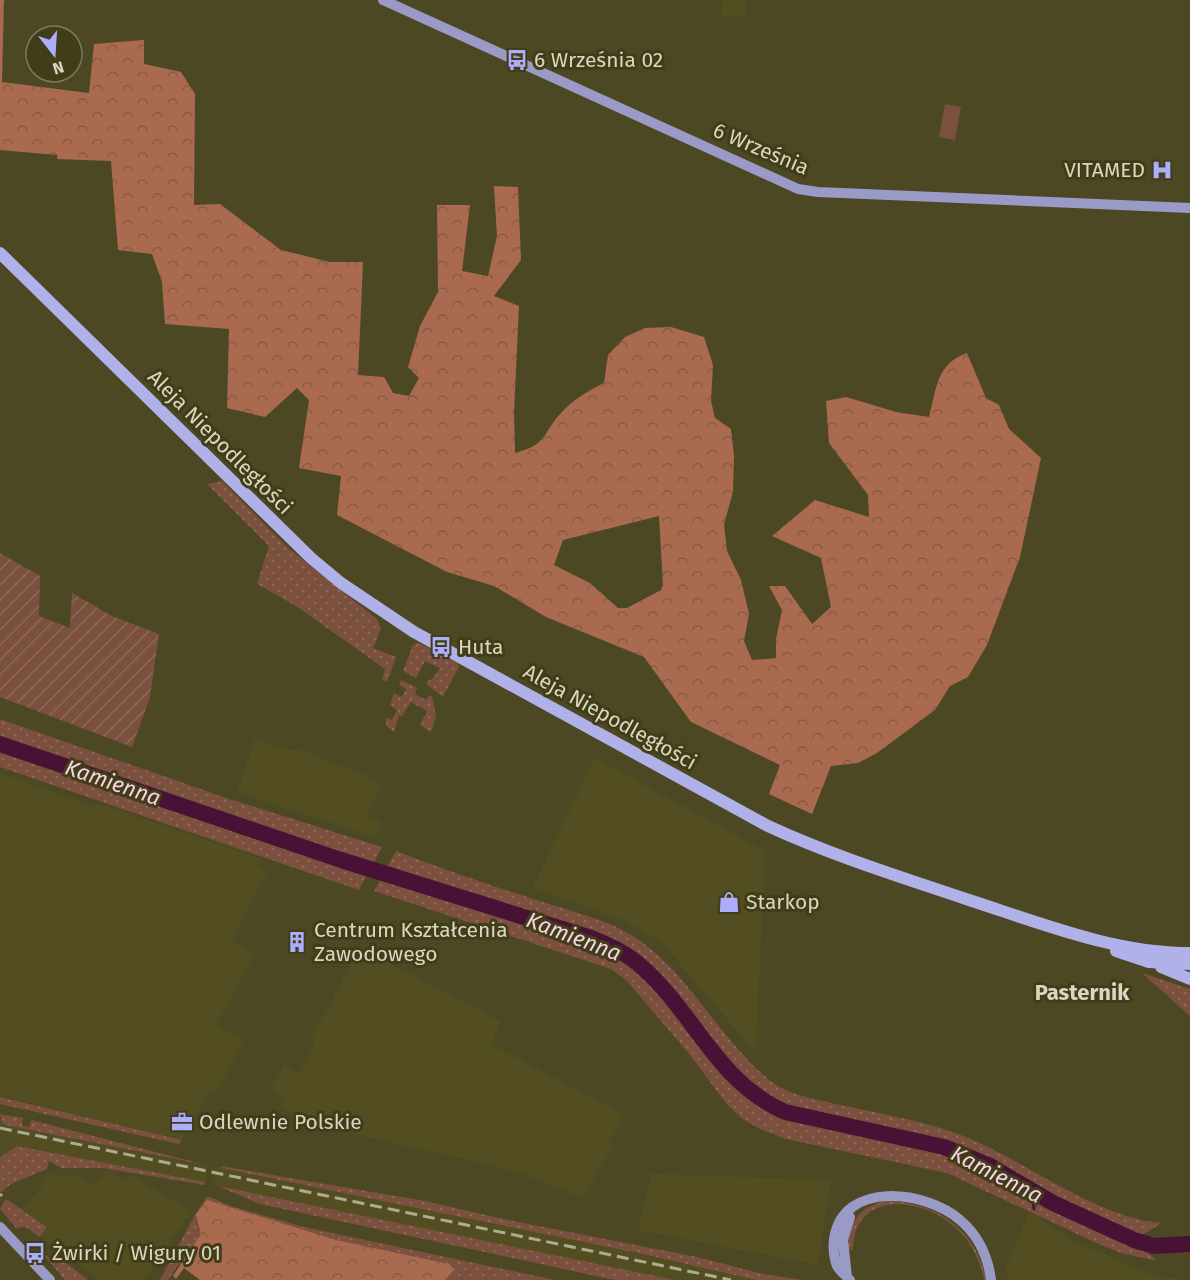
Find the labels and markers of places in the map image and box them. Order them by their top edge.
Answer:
place label: 6 Września 02 [534,47,663,73]
bus stop icon: 6 Września 02 [505,48,529,72]
place label: VITAMED [1064,157,1145,183]
hospital icon: VITAMED [1150,158,1174,182]
place label: Huta [458,634,503,660]
bus stop icon: Huta [429,635,453,659]
place label: Starkop [746,889,820,915]
shop icon: Starkop [717,890,741,914]
place label: Centrum Kształcenia Zawodowego [314,917,508,967]
building icon: Centrum Kształcenia Zawodowego [285,930,309,954]
place label: Odlewnie Polskie [199,1109,362,1135]
office icon: Odlewnie Polskie [170,1110,194,1134]
place label: Żwirki / Wigury 01 [52,1240,221,1266]
bus stop icon: Żwirki / Wigury 01 [23,1241,47,1265]

